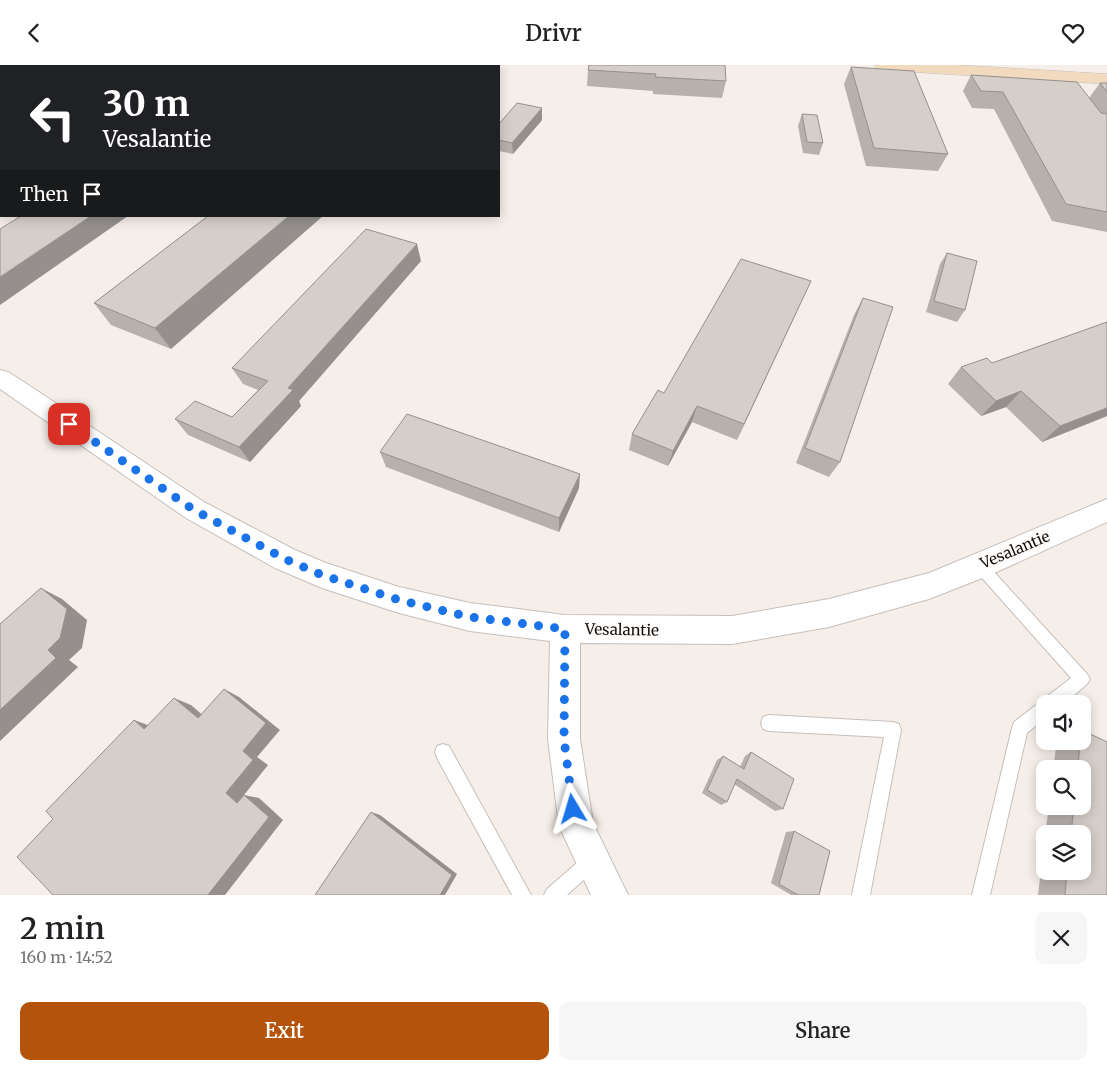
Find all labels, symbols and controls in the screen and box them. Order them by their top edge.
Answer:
icon: back [20,19,48,47]
text: Drivr [525,19,582,47]
icon: heart [1059,19,1087,47]
text: 30 m [103,82,189,126]
icon: left [20,85,85,150]
text: Vesalantie [103,125,211,153]
icon: arrive [78,180,106,208]
text: Then [20,182,68,206]
pin [48,403,90,445]
icon: arrive [55,410,83,438]
street label: Vesalantie [976,526,1053,573]
street label: Vesalantie [584,619,659,640]
map controls [1036,695,1091,880]
button: sound [1036,695,1091,750]
button: search [1036,760,1091,815]
position arrow [546,782,598,834]
button: layers [1036,825,1091,880]
text: 2 min [20,909,105,947]
button: close [1035,912,1087,964]
text: 160 m · 14:52 [20,947,113,967]
button: Exit [20,1002,549,1060]
button: Share [559,1002,1087,1060]

